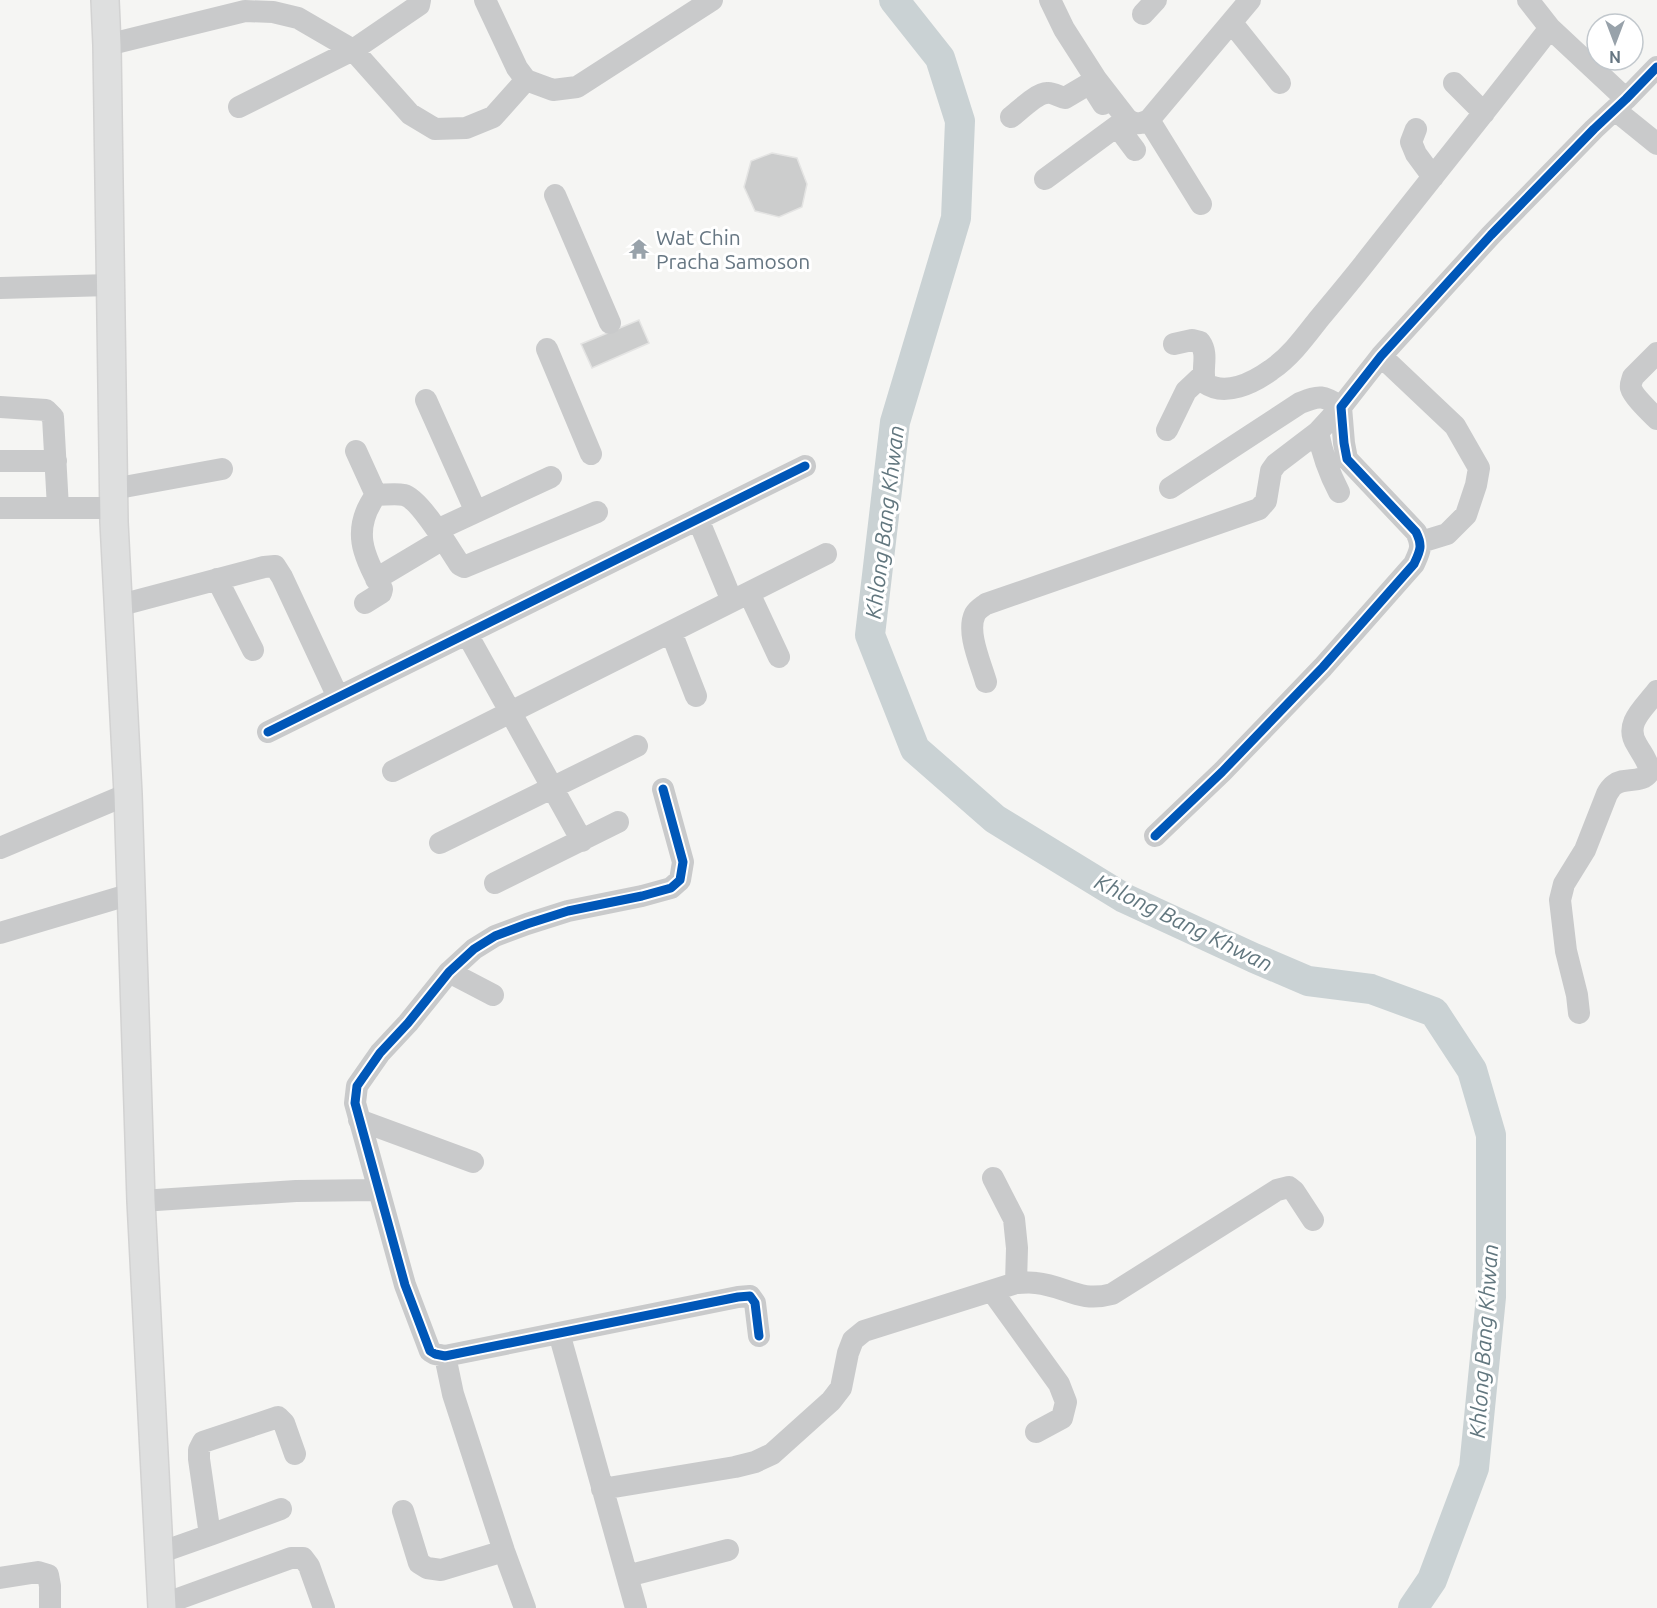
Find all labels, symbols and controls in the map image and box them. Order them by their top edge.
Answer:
north arrow [1585,12,1645,72]
text: N [1609,48,1621,66]
place label: Wat Chin Pracha Samoson [656,225,810,273]
temple icon: Wat Chin Pracha Samoson [627,237,651,261]
water label: Khlong Bang Khwan [860,424,908,620]
water label: Khlong Bang Khwan [1091,868,1277,976]
water label: Khlong Bang Khwan [1464,1243,1502,1439]

